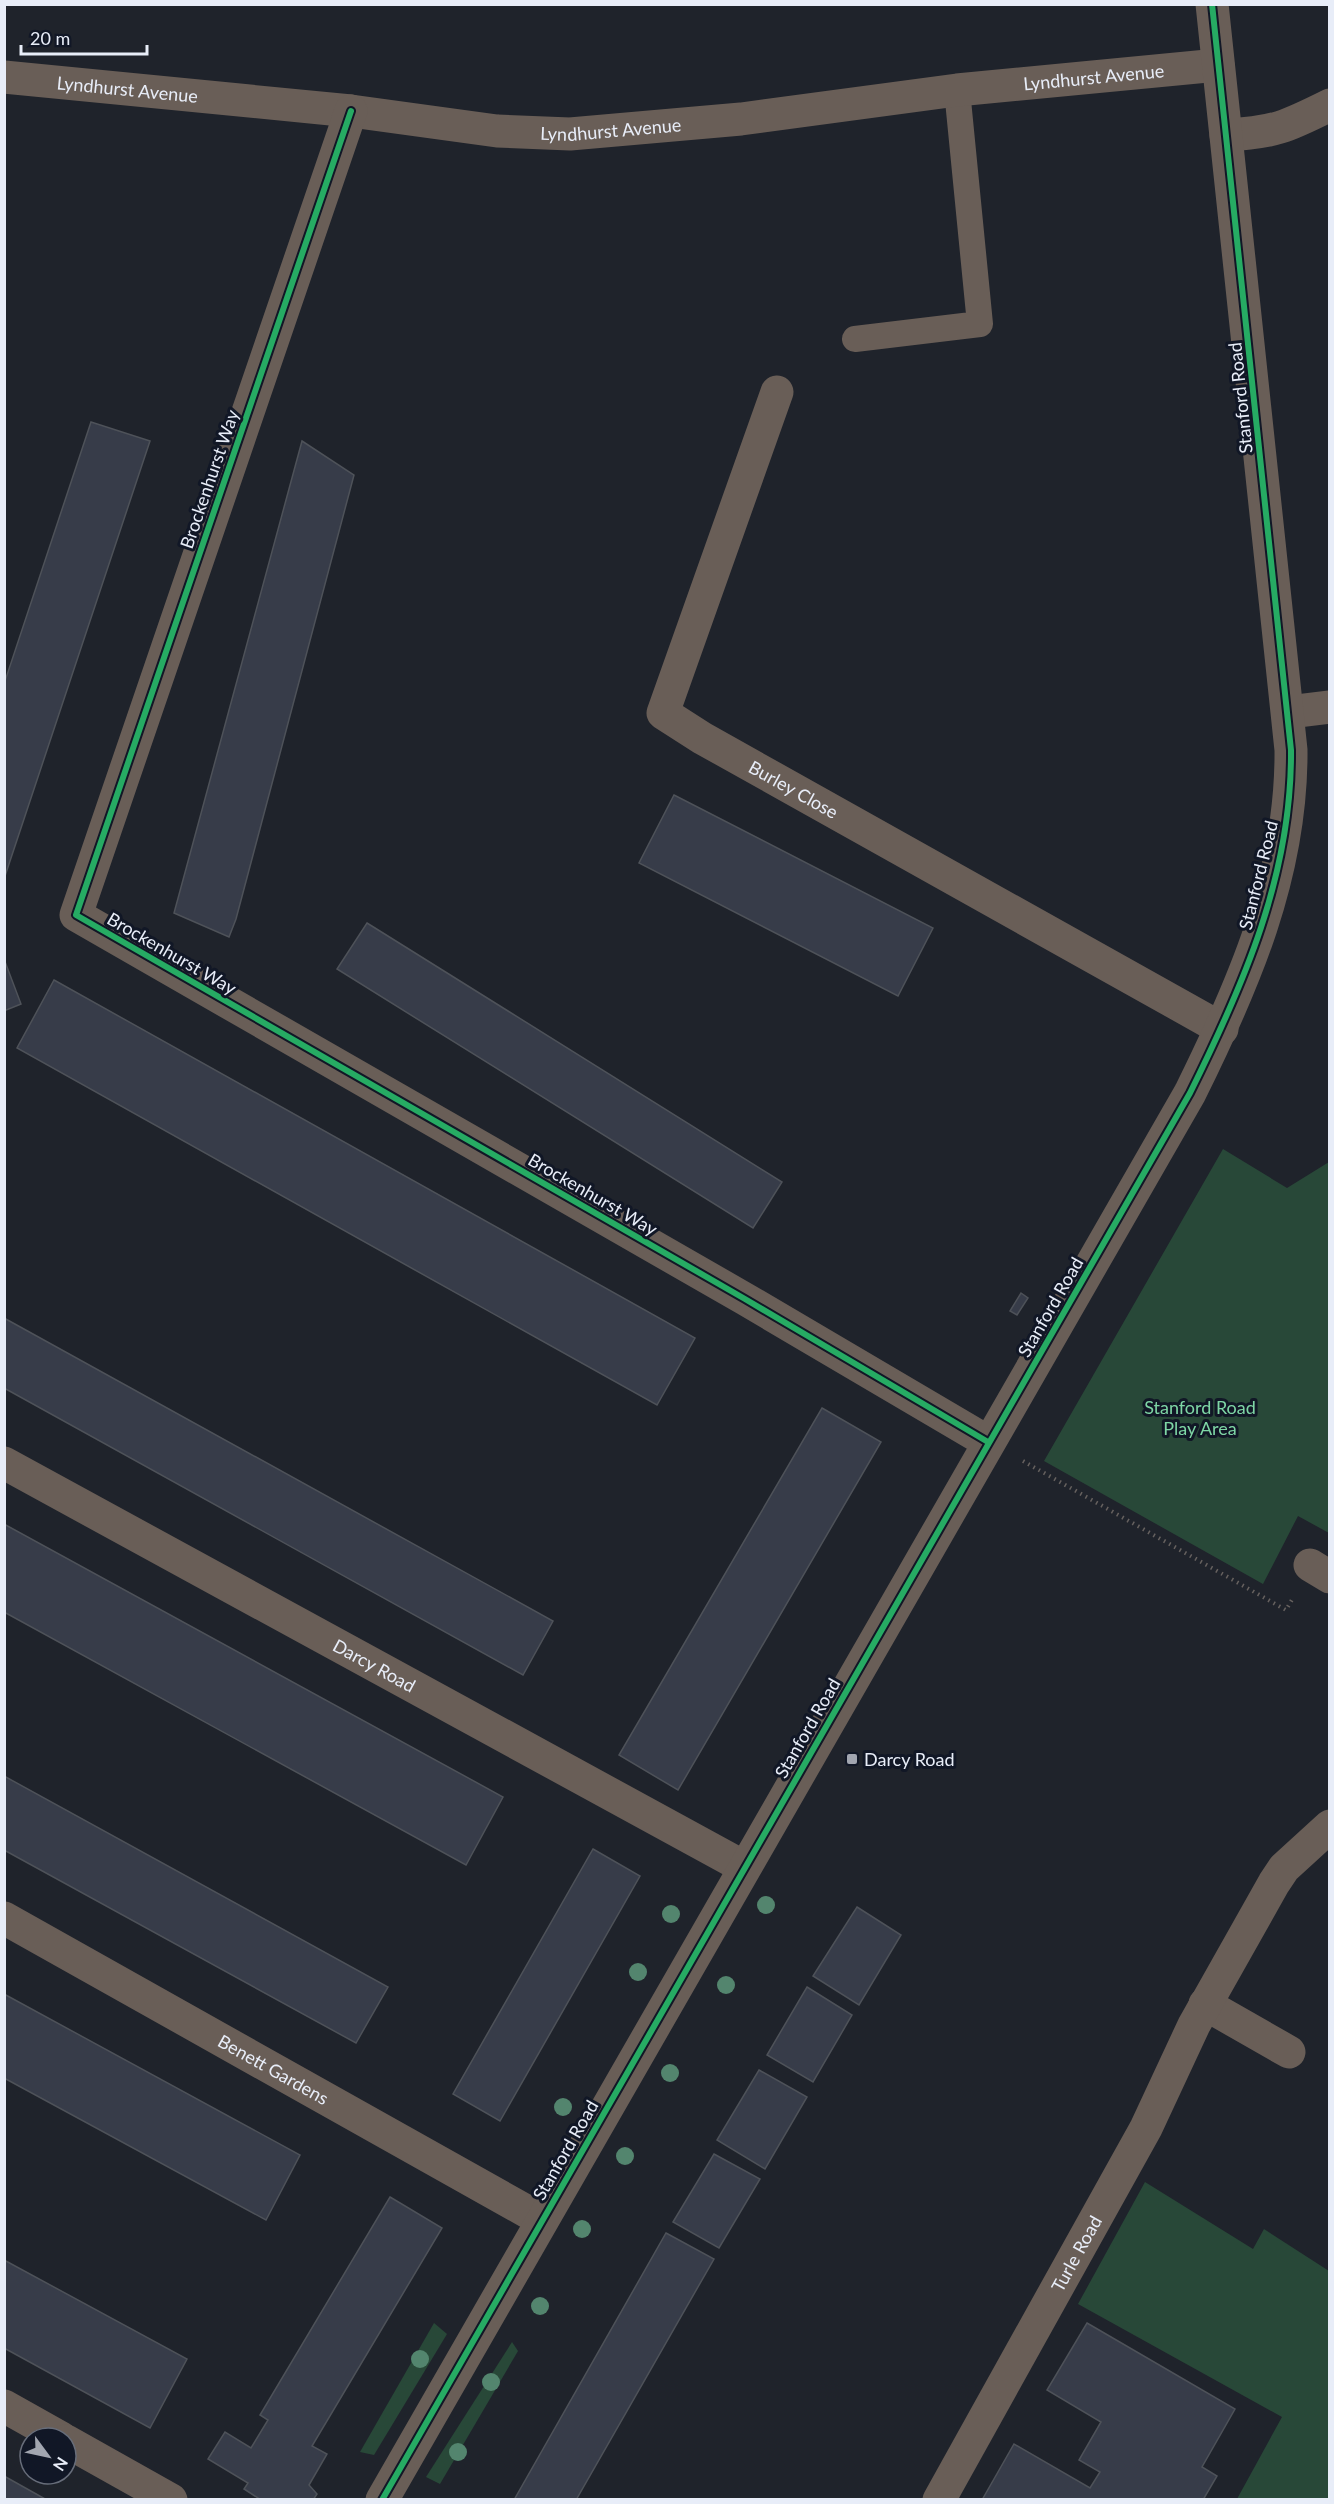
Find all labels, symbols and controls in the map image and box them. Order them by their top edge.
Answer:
scale bar [21,18,147,56]
text: 20 m [30,27,70,49]
street label: Lyndhurst Avenue [1022,59,1165,95]
street label: Lyndhurst Avenue [56,71,199,107]
street label: Lyndhurst Avenue [540,113,682,145]
street label: Stanford Road [1223,341,1257,455]
street label: Brockenhurst Way [175,406,243,551]
street label: Burley Close [745,756,842,823]
street label: Stanford Road [1234,818,1282,932]
street label: Brockenhurst Way [104,907,241,999]
street label: Brockenhurst Way [525,1148,662,1240]
street label: Stanford Road [1013,1253,1087,1361]
park label: Stanford Road Play Area [1144,1396,1256,1439]
street label: Darcy Road [329,1634,419,1697]
street label: Stanford Road [770,1674,844,1782]
place label: Darcy Road [864,1748,955,1770]
marker: Darcy Road [845,1752,859,1766]
street label: Benett Gardens [214,2030,333,2109]
street label: Stanford Road [528,2096,602,2204]
street label: Turle Road [1046,2212,1106,2296]
north arrow [18,2426,78,2486]
text: N [50,2454,72,2475]

